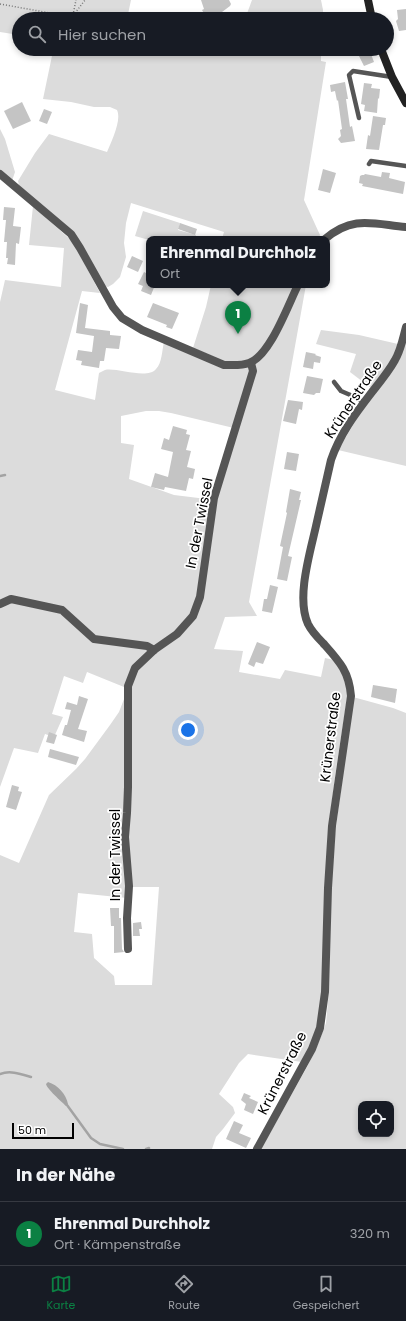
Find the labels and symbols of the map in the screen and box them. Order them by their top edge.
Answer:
pin: 1 [225,301,251,334]
street label: Krünerstraße [319,356,387,442]
street label: In der Twissel [180,476,218,570]
street label: Krünerstraße [315,690,345,783]
your location [178,720,198,740]
street label: In der Twissel [105,809,125,901]
street label: Krünerstraße [252,1028,312,1118]
scale bar [12,1121,74,1140]

